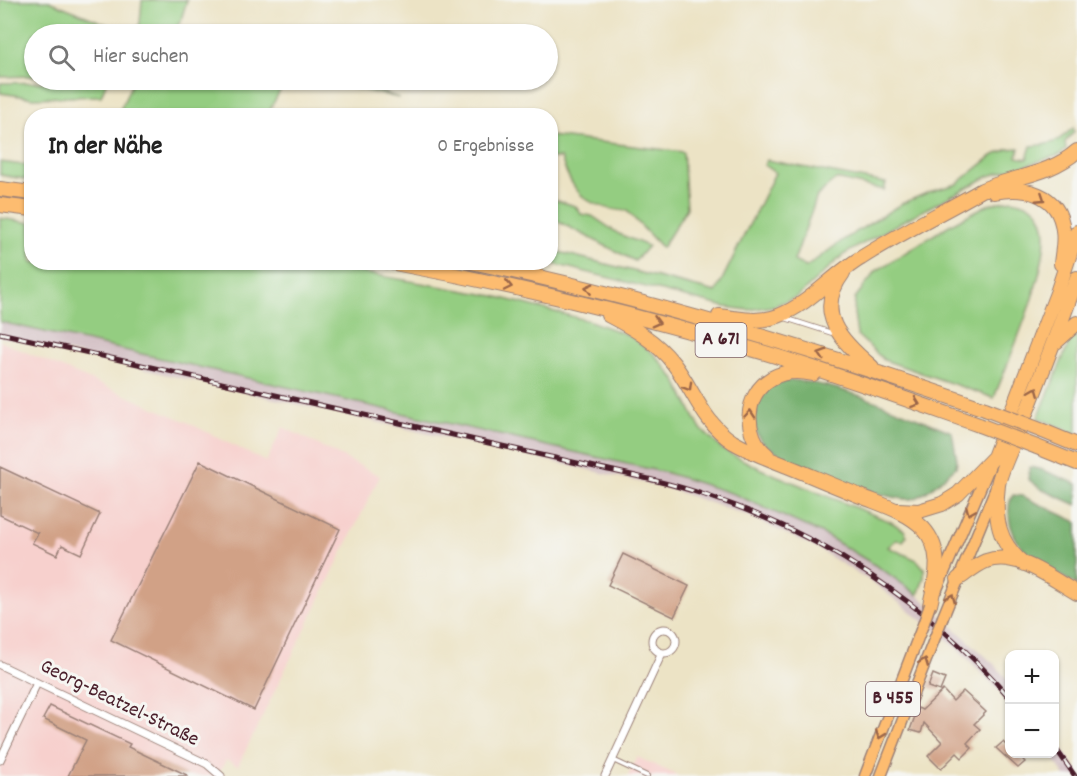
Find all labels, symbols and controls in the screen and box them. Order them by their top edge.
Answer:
search box [24,24,558,90]
icon: search [45,41,78,74]
text: Hier suchen [93,42,189,73]
text: In der Nähe [48,129,162,166]
text: 0 Ergebnisse [437,133,534,161]
one-way arrow [1035,190,1045,202]
one-way arrow [503,279,513,292]
one-way arrow [585,283,595,296]
one-way arrow [651,314,661,327]
road number: A 671 [696,323,746,357]
one-way arrow [817,349,828,361]
one-way arrow [681,381,693,391]
one-way arrow [1028,386,1040,397]
one-way arrow [911,395,921,408]
one-way arrow [743,409,756,418]
one-way arrow [966,504,978,515]
one-way arrow [944,593,956,604]
map controls [1005,650,1059,758]
button: + [1005,650,1059,704]
street label: Georg-Beatzel-Straße [34,653,204,755]
one-way arrow [917,657,929,668]
road number: B 455 [866,682,920,716]
button: − [1005,704,1059,758]
one-way arrow [875,729,887,740]

